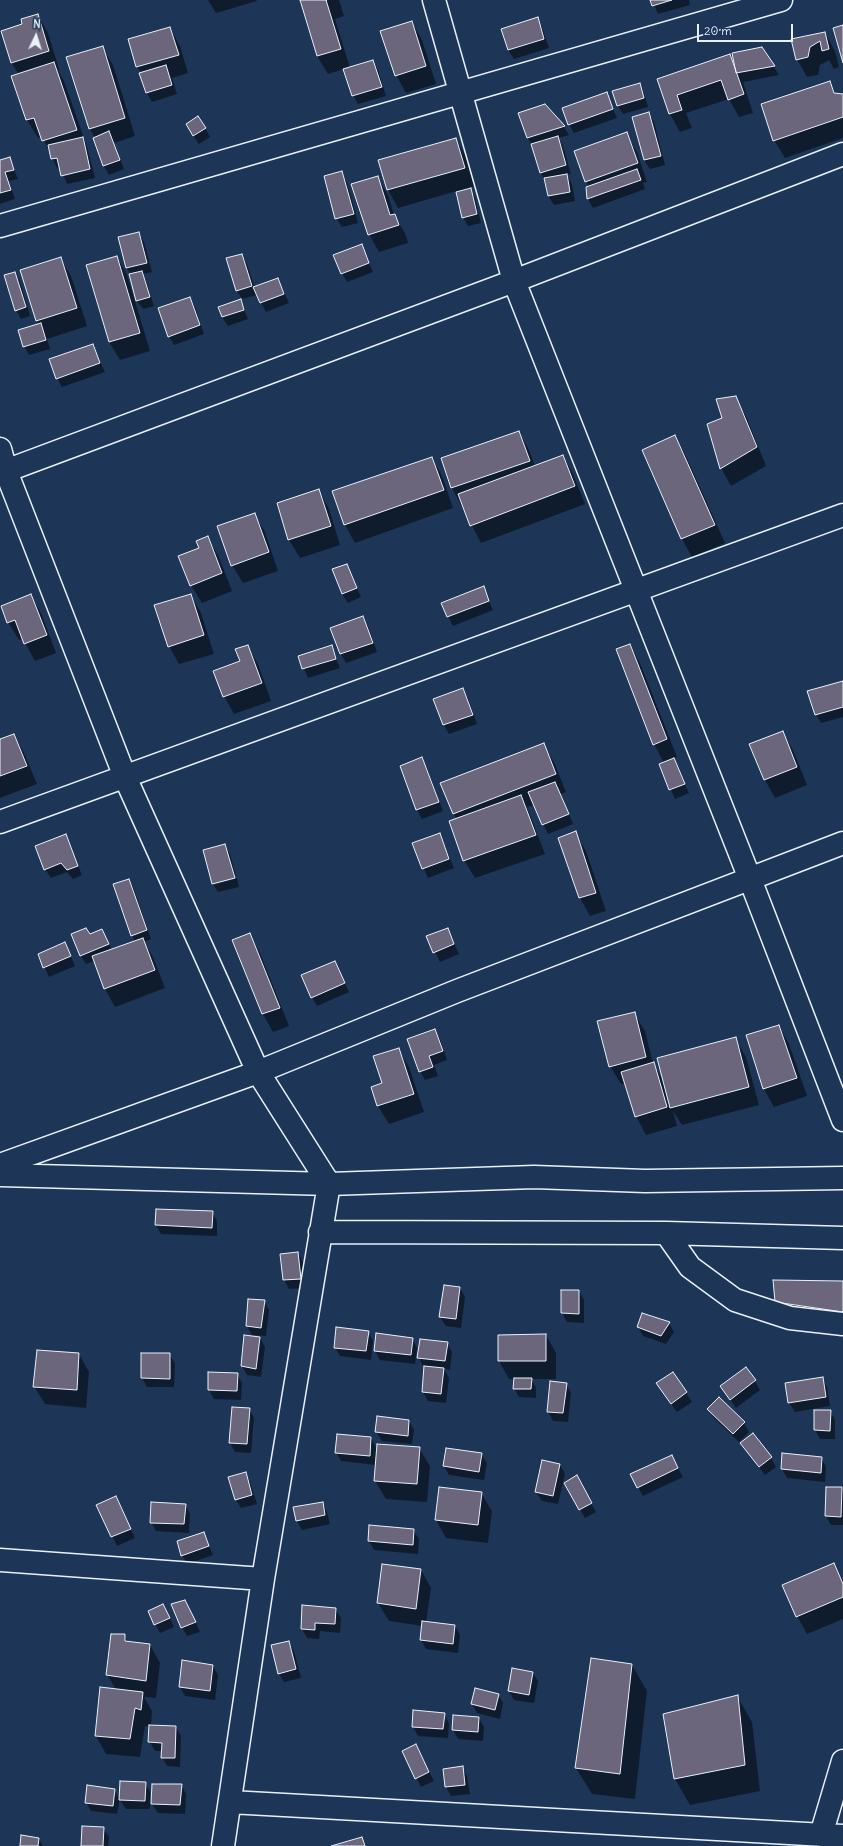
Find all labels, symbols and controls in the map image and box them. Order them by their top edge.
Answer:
north arrow [16,16,56,56]
scale bar [699,16,795,42]
text: N [33,17,41,31]
text: 20 m [704,23,732,38]

